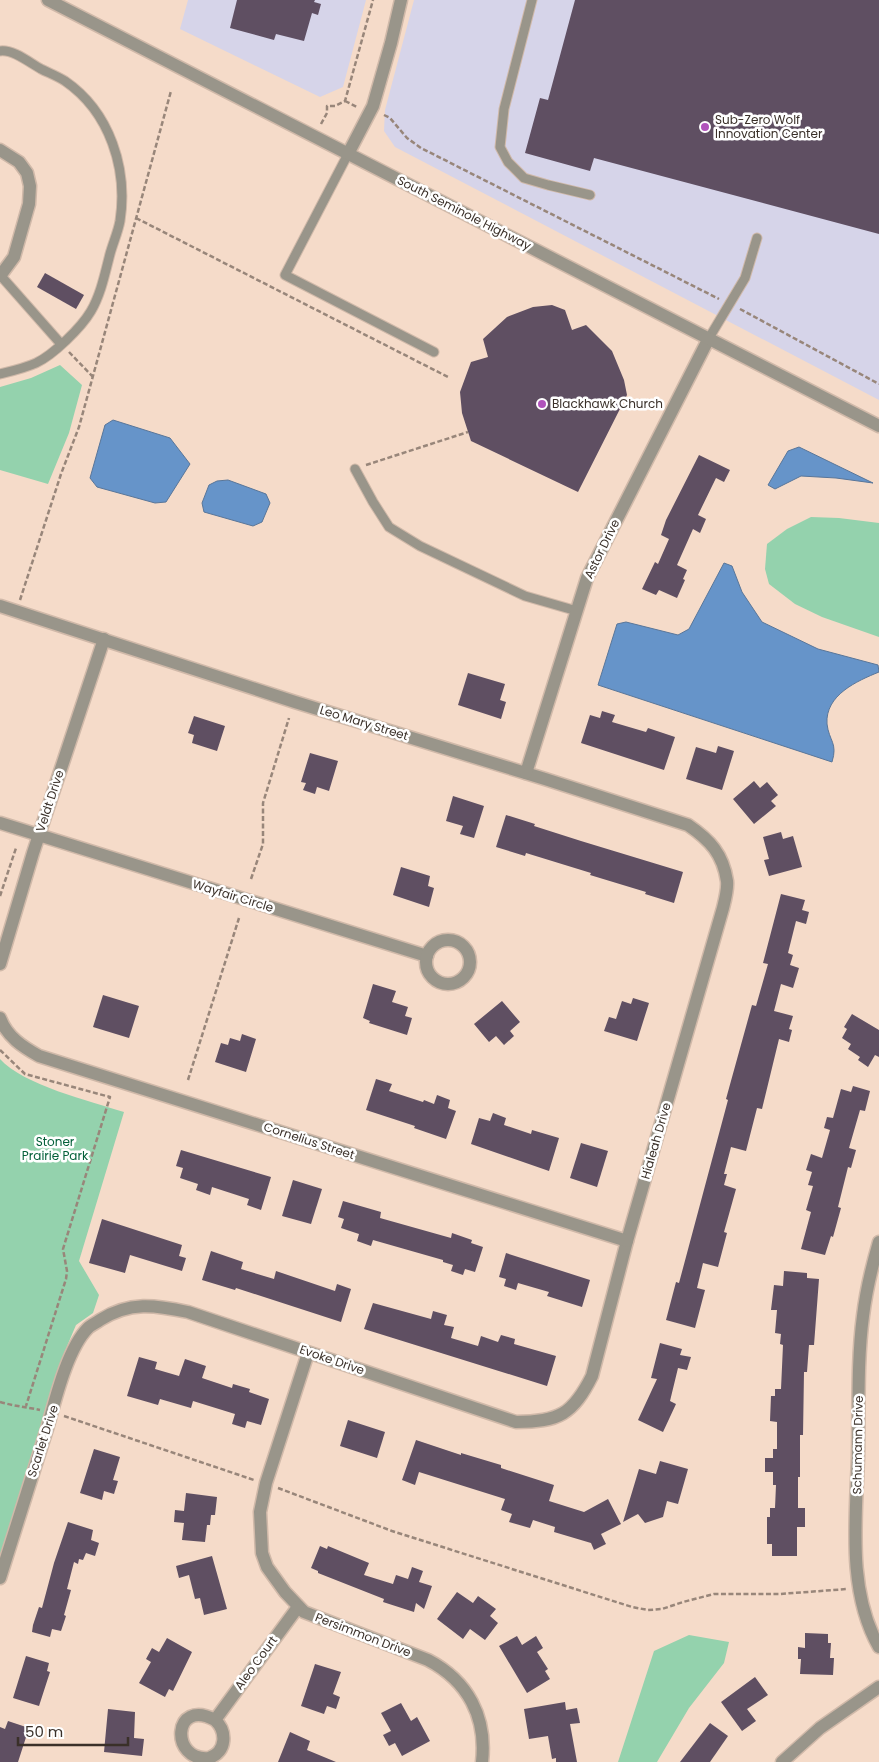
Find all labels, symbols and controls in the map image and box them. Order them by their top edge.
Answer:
place label: Sub-Zero Wolf Innovation Center [715,111,823,142]
marker: Sub-Zero Wolf Innovation Center [699,121,711,133]
street label: South Seminole Highway [394,171,534,254]
place label: Blackhawk Church [552,395,663,412]
marker: Blackhawk Church [536,398,548,410]
street label: Astor Drive [580,516,623,581]
street label: Leo Mary Street [318,701,410,744]
street label: Veldt Drive [32,768,68,834]
street label: Wayfair Circle [191,875,276,916]
street label: Hialeah Drive [636,1101,675,1181]
street label: Cornelius Street [261,1118,357,1163]
park label: Stoner Prairie Park [22,1133,89,1164]
street label: Evoke Drive [297,1341,367,1379]
street label: Schumann Drive [848,1395,867,1495]
street label: Scarlet Drive [23,1403,62,1479]
street label: Persimmon Drive [313,1608,414,1661]
street label: Aleo Court [230,1632,281,1693]
scale bar [18,1714,128,1746]
text: 50 m [25,1721,63,1742]

